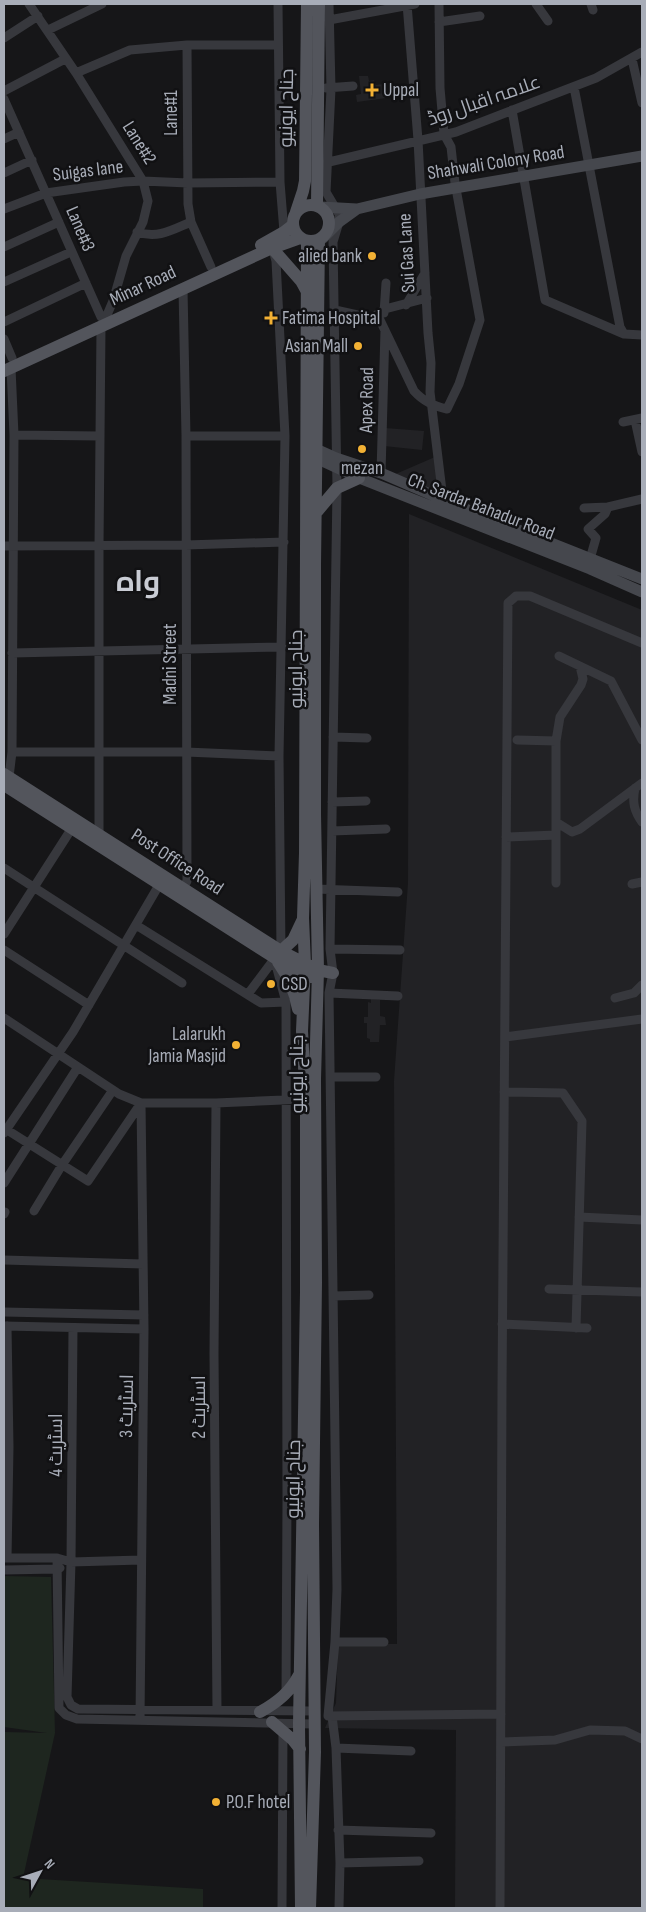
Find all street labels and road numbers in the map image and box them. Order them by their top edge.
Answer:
street label: جناح ایونیو [275,69,300,148]
street label: علامہ اقبال روڈ [424,71,544,131]
street label: Lane#1 [160,90,183,136]
street label: Lane#2 [117,117,161,169]
street label: Shahwali Colony Road [426,141,566,185]
street label: Suigas lane [52,155,124,187]
street label: Lane#3 [60,203,100,255]
street label: Sui Gas Lane [393,213,421,293]
street label: Minar Road [106,261,180,311]
street label: Apex Road [355,367,379,434]
street label: Ch. Sardar Bahadur Road [404,468,558,546]
street label: Madni Street [159,623,182,705]
street label: جناح ایونیو [285,630,309,708]
street label: Post Office Road [127,824,227,900]
street label: جناح ایونیو [286,1035,310,1113]
street label: اسٹریٹ 3 [115,1374,139,1438]
street label: اسٹریٹ 2 [188,1375,211,1439]
street label: اسٹریٹ 4 [45,1413,68,1477]
street label: جناح ایونیو [282,1440,307,1519]

